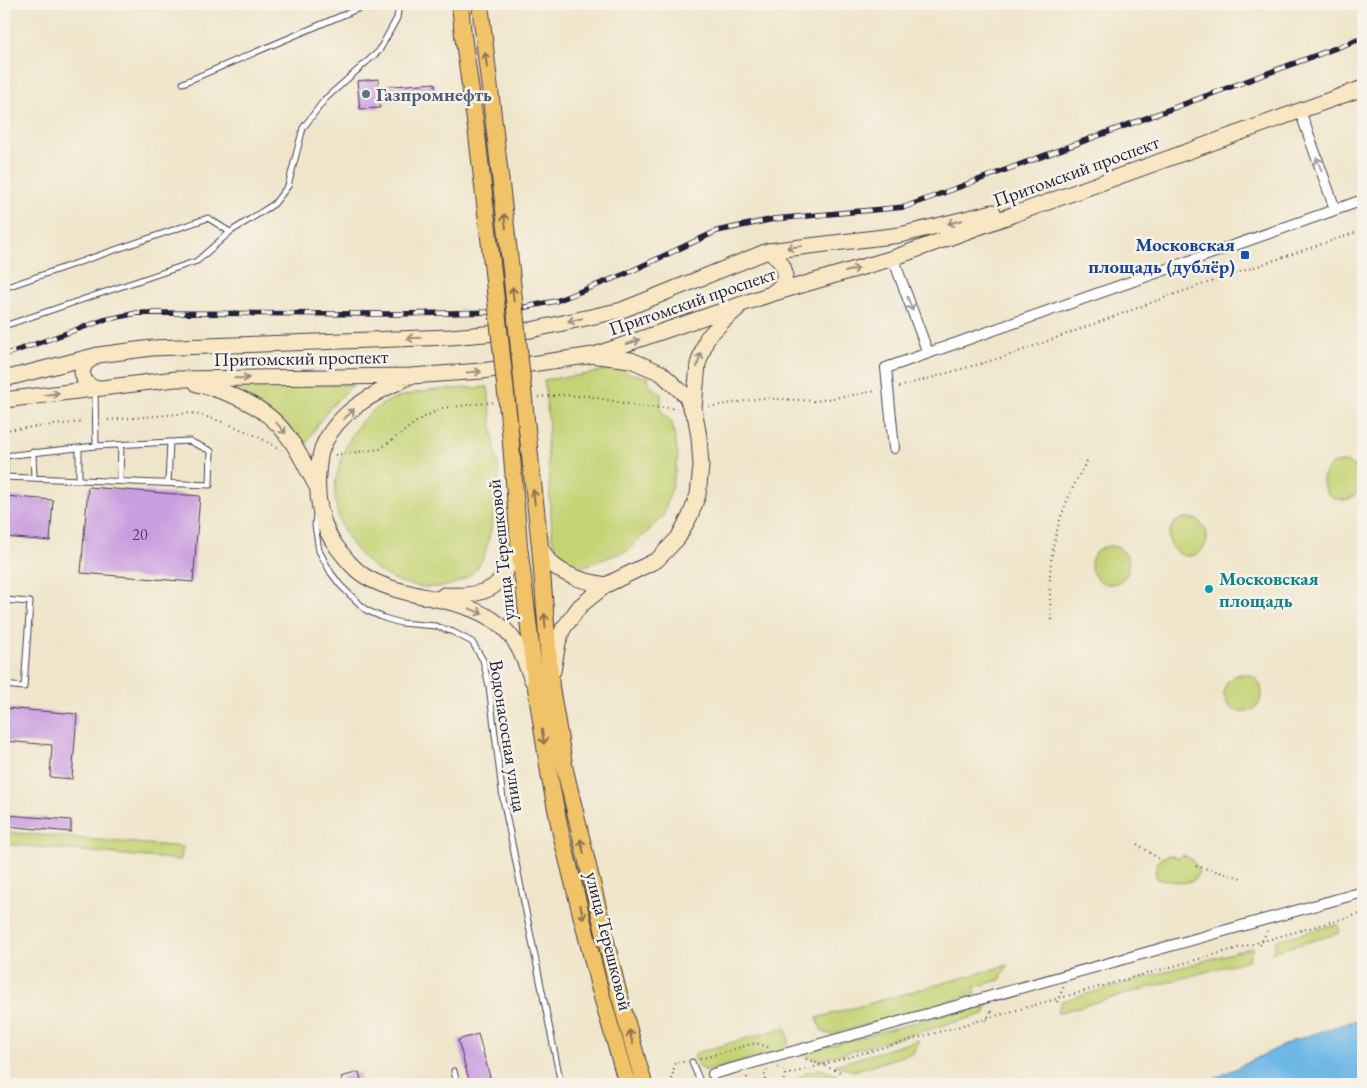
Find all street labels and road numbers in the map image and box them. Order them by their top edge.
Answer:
street label: Притомский проспект [989,129,1163,213]
street label: Притомский проспект [605,261,779,341]
street label: Притомский проспект [213,344,389,372]
street label: улица Терешковой [481,478,521,622]
street label: Водонасосная улица [484,658,532,814]
street label: улица Терешковой [580,869,638,1013]

